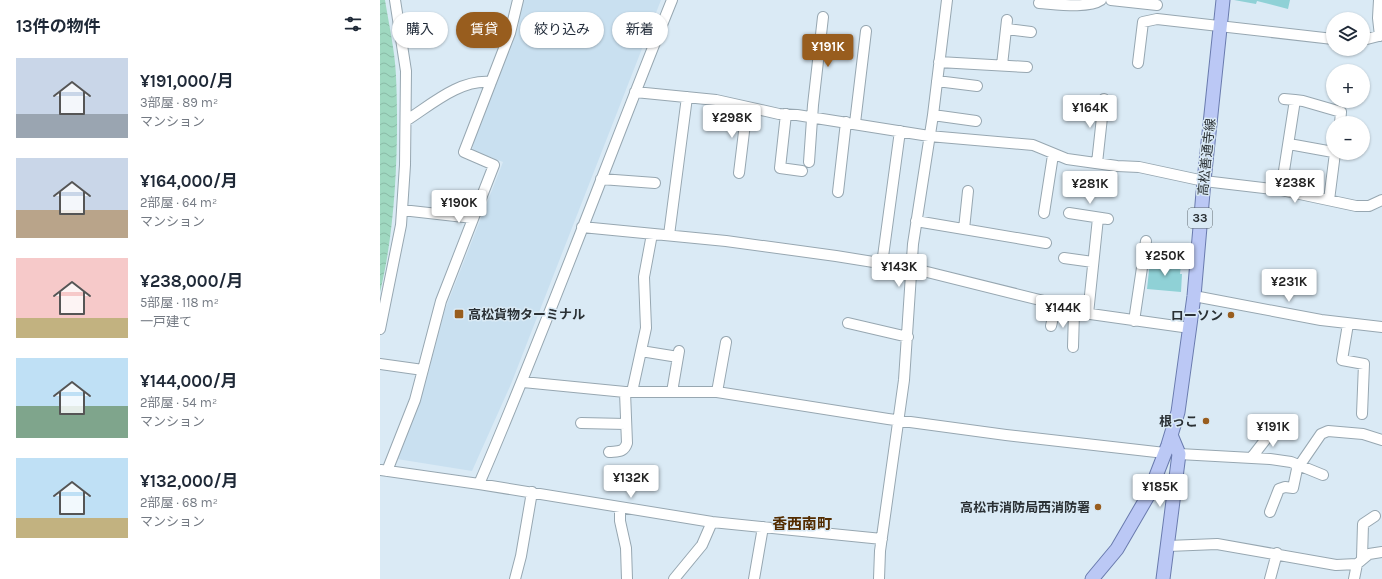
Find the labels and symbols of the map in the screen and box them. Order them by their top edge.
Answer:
pin: ¥191K [800,34,856,68]
pin: ¥164K [1062,95,1118,129]
pin: ¥298K [704,105,760,139]
street label: 高松善通寺線 [1195,117,1218,197]
pin: ¥238K [1267,170,1323,204]
pin: ¥281K [1062,171,1118,205]
pin: ¥190K [431,190,487,224]
road number: 33 [1188,208,1212,228]
pin: ¥250K [1137,243,1193,277]
pin: ¥143K [871,254,927,288]
pin: ¥231K [1261,269,1317,303]
pin: ¥144K [1035,295,1091,329]
place label: 高松貨物ターミナル [468,307,585,322]
marker: 高松貨物ターミナル [453,308,465,320]
place label: ローソン [1171,308,1223,323]
marker: ローソン [1226,310,1236,320]
place label: 根っこ [1159,414,1198,429]
pin: ¥191K [1245,414,1301,448]
marker: 根っこ [1201,416,1211,426]
pin: ¥132K [603,465,659,499]
pin: ¥185K [1132,474,1188,508]
place label: 高松市消防局西消防署 [960,500,1090,515]
marker: 高松市消防局西消防署 [1093,502,1103,512]
district label: 香西南町 [772,515,832,533]

